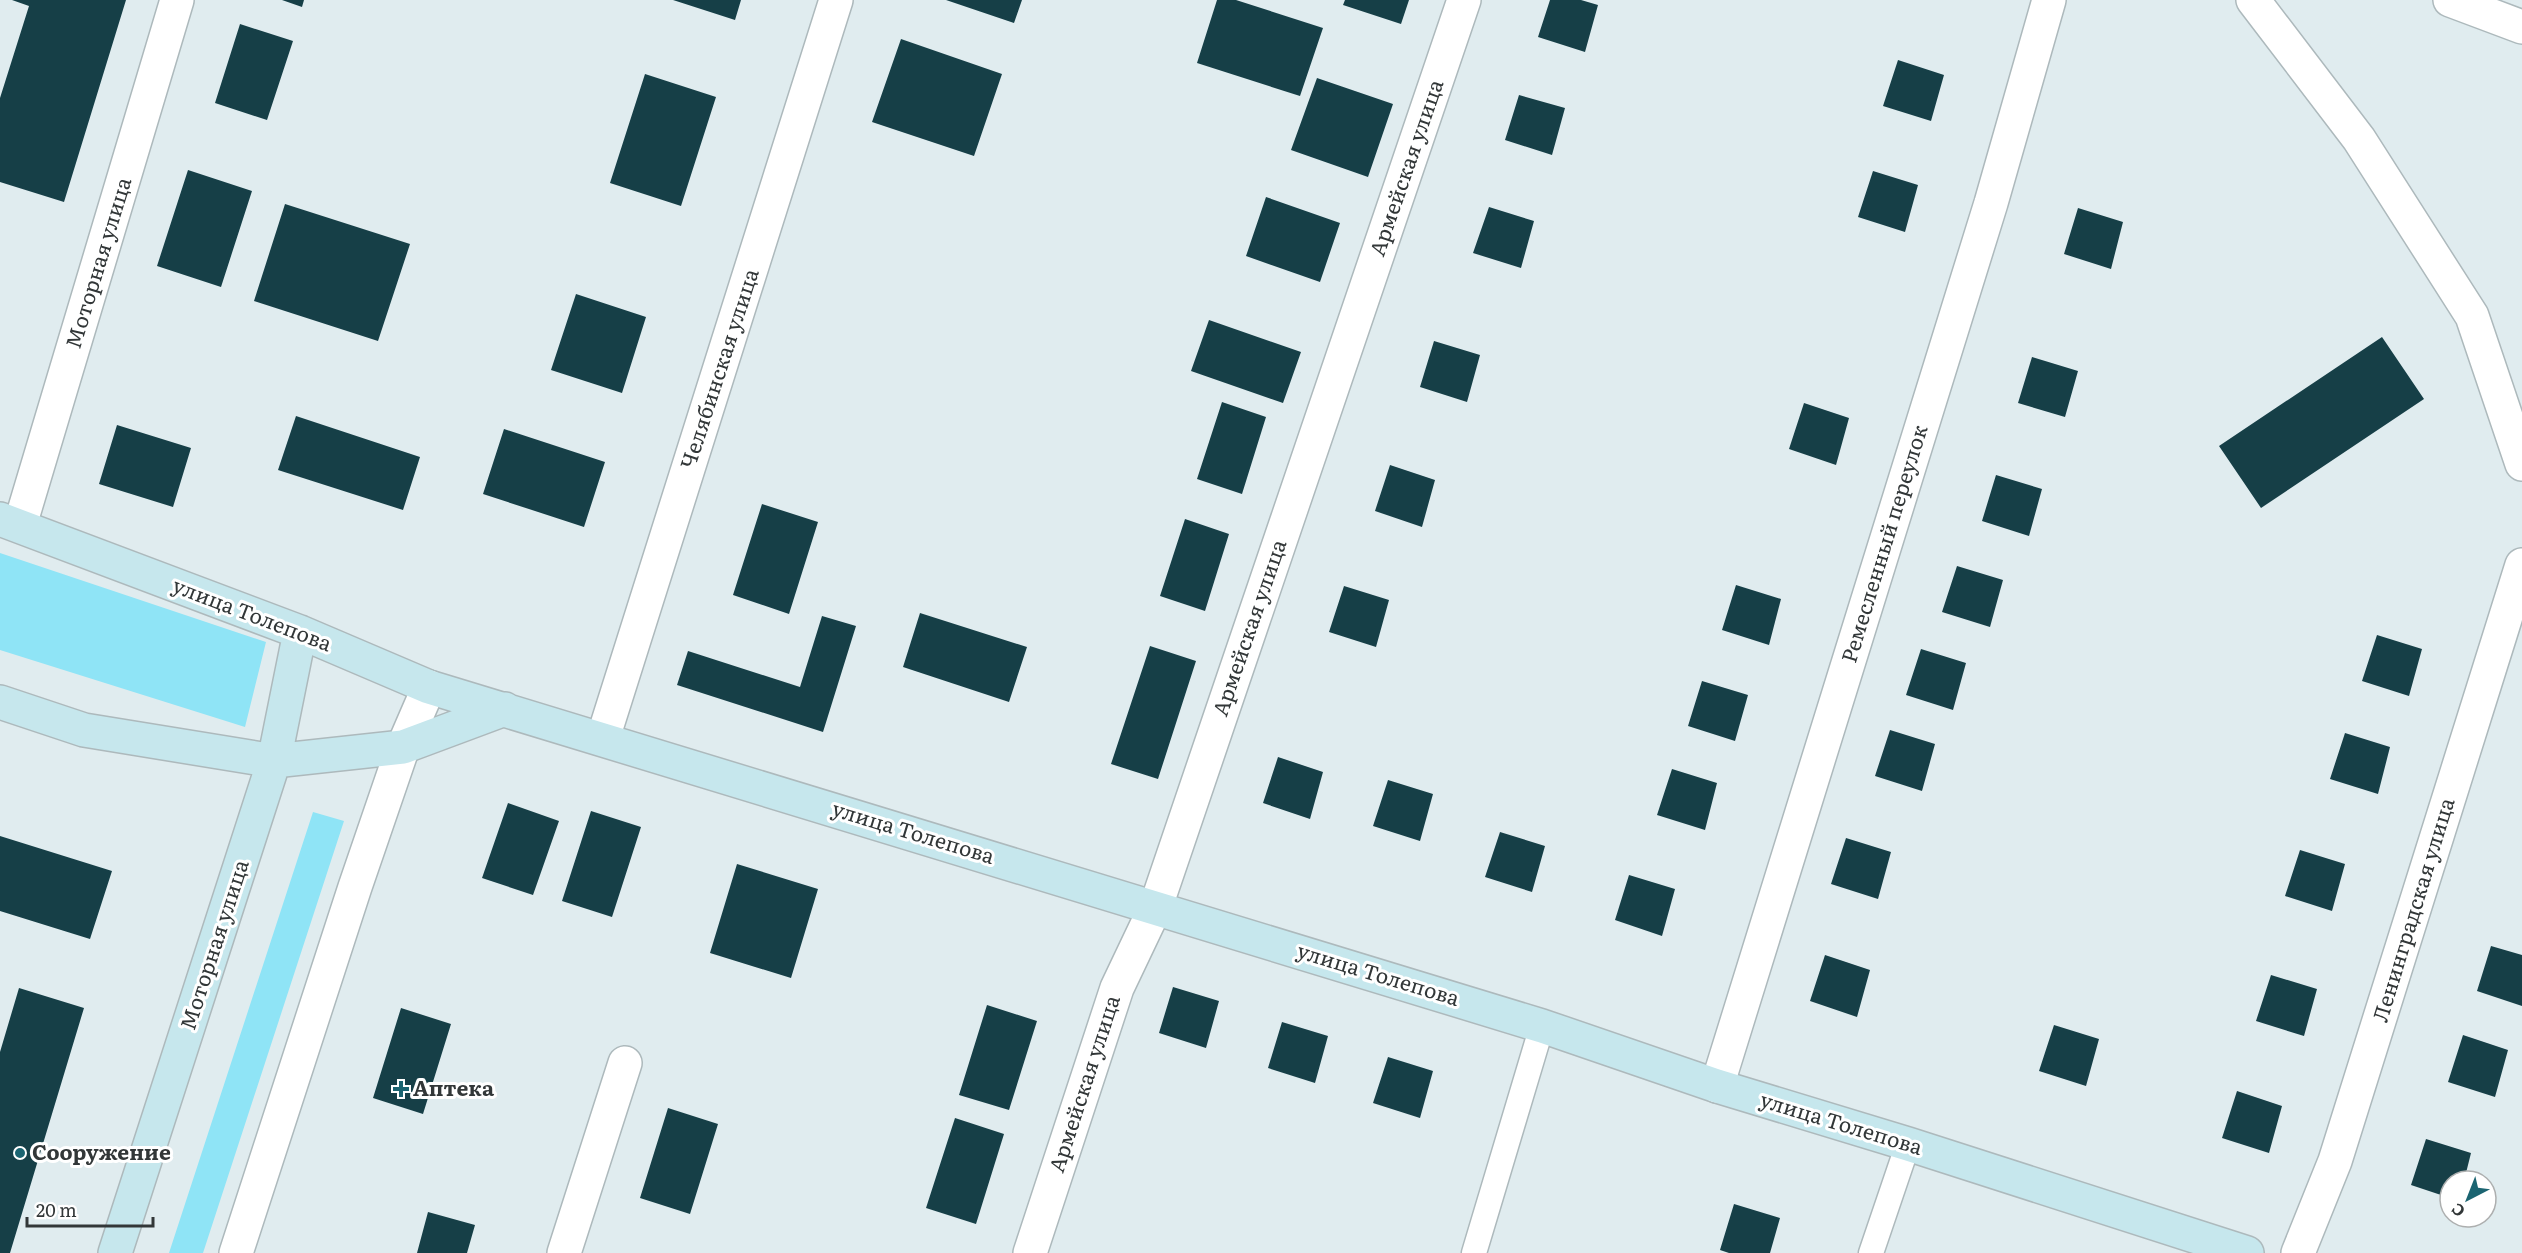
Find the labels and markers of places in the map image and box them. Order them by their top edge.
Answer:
place label: Аптека [413,1071,495,1102]
marker: Аптека [394,1082,408,1096]
place label: Сооружение [32,1135,171,1166]
marker: Сооружение [13,1146,27,1160]

